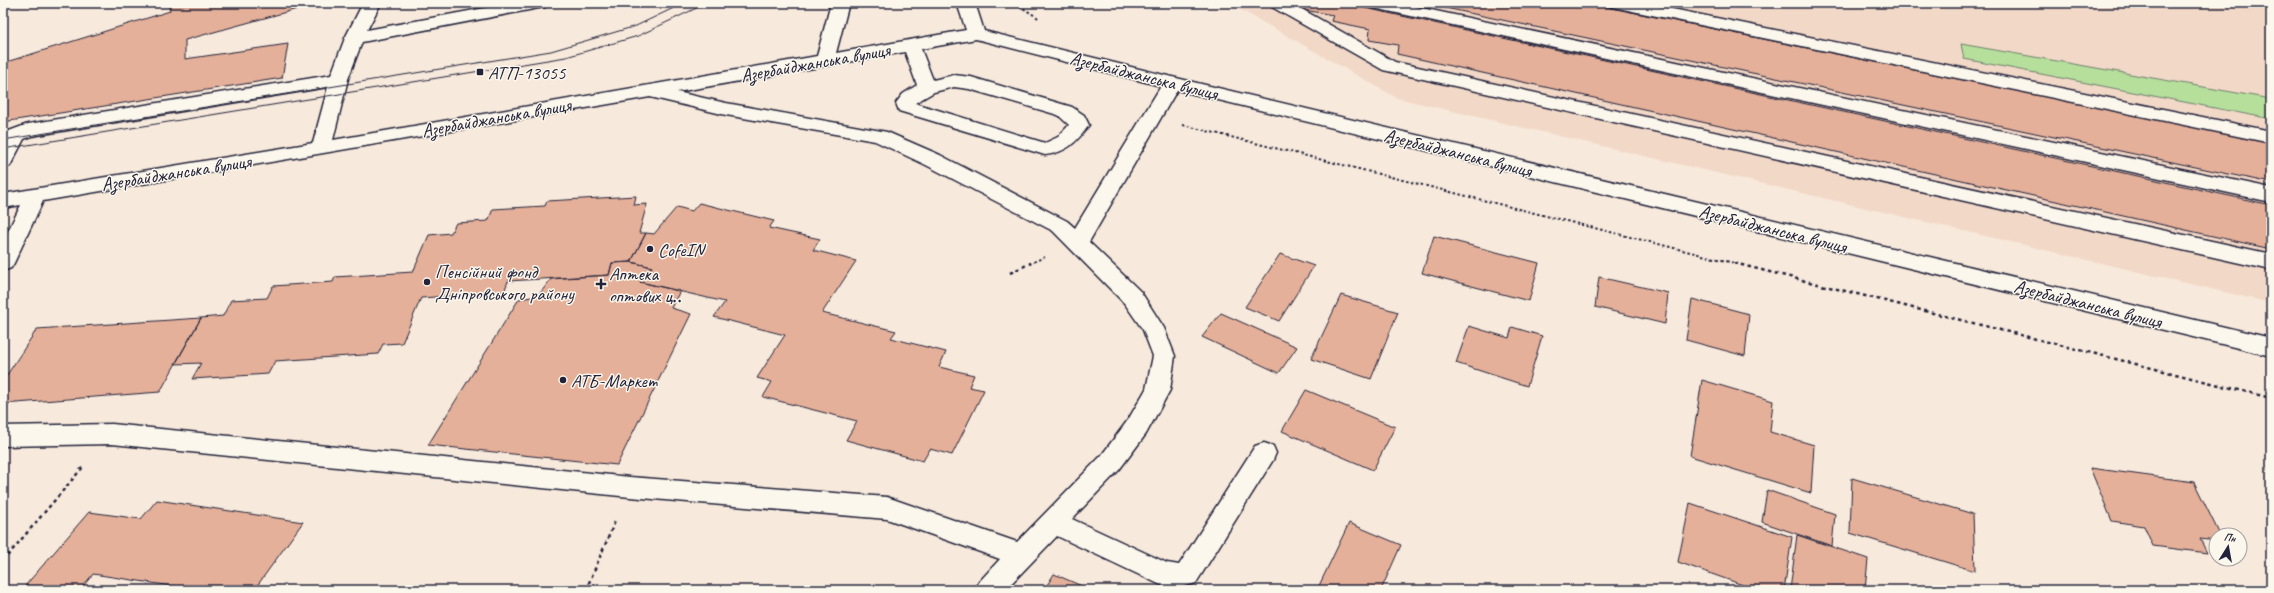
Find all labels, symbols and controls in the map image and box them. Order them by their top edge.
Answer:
street label: Азербайджанська вулиця [739,38,894,88]
street label: Азербайджанська вулиця [1068,46,1222,106]
place label: АТП-13055 [488,61,567,85]
marker: АТП-13055 [475,67,485,77]
street label: Азербайджанська вулиця [420,93,575,143]
street label: Азербайджанська вулиця [1382,123,1536,183]
street label: Азербайджанська вулиця [100,149,255,197]
street label: Азербайджанська вулиця [1697,199,1851,259]
place label: CofeIN [658,238,707,262]
marker: CofeIN [645,244,655,254]
place label: Пенсійний фонд Дніпровського району [435,260,575,306]
place label: Аптека оптових ц‥ [609,262,682,308]
street label: Азербайджанська вулиця [2012,274,2166,334]
marker: Пенсійний фонд Дніпровського району [422,277,432,287]
marker: Аптека оптових ц‥ [596,279,606,289]
place label: АТБ-Маркет [571,369,659,393]
marker: АТБ-Маркет [558,375,568,385]
north arrow [2208,527,2248,567]
text: Пн [2223,529,2238,545]

